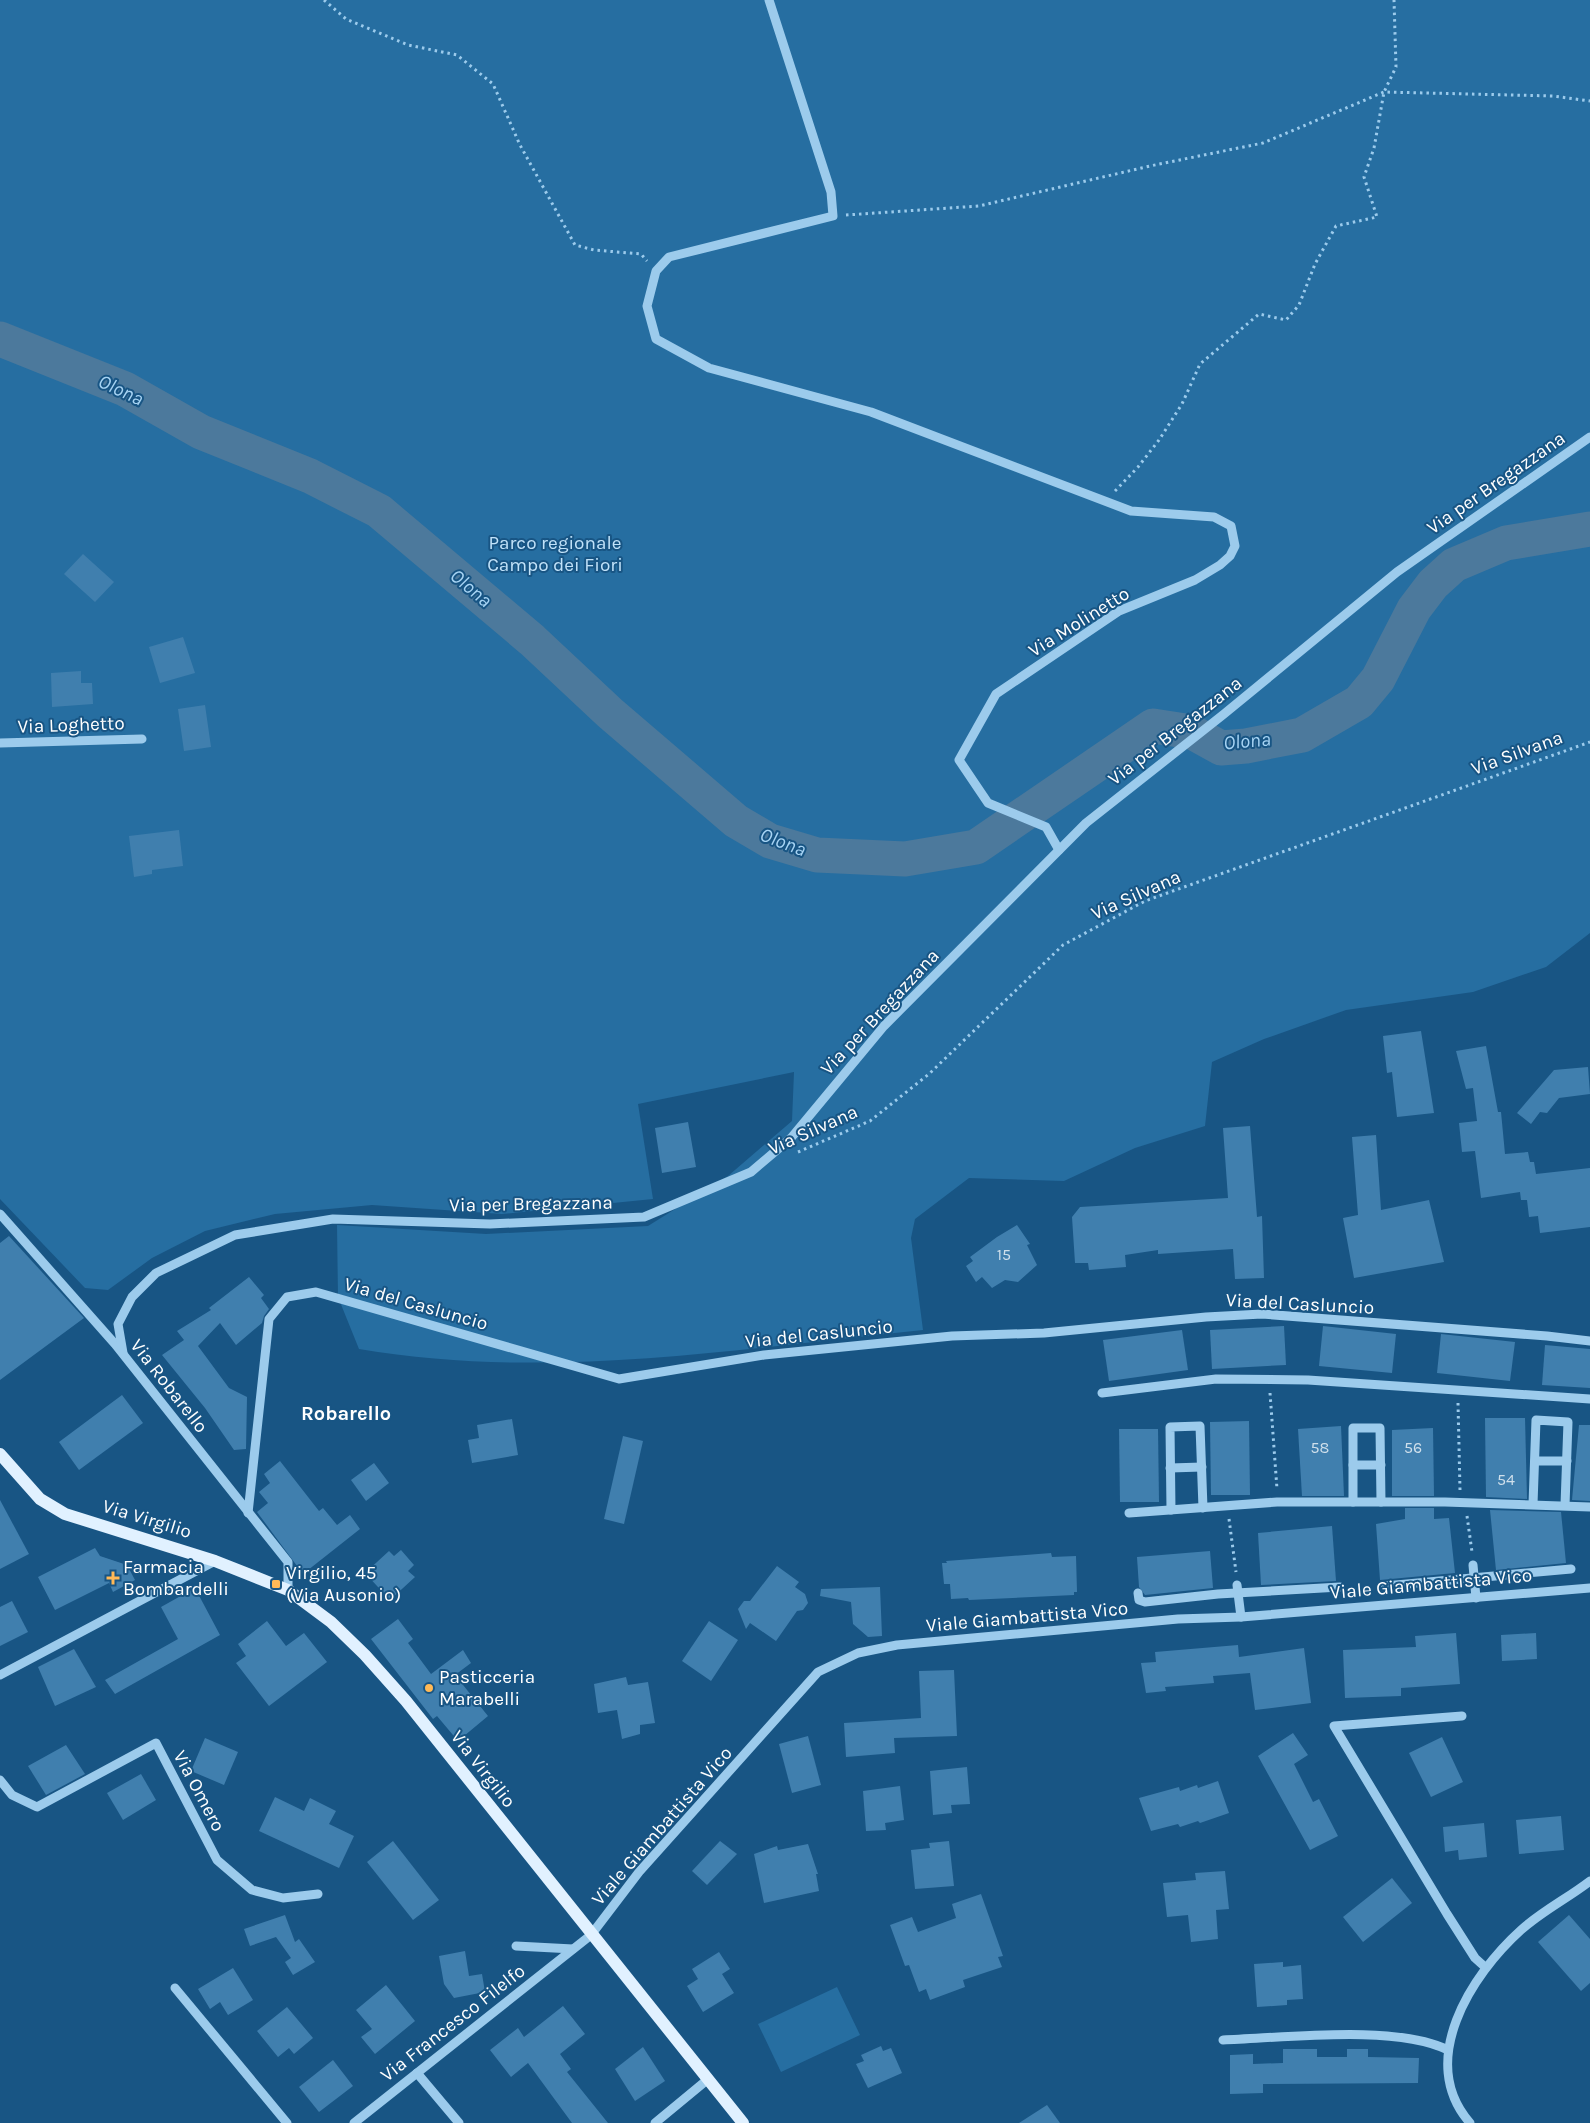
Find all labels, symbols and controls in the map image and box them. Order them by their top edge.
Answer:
water label: Olona [95,370,147,410]
street label: Via per Bregazzana [1423,427,1569,539]
park label: Parco regionale Campo dei Fiori [487,532,623,576]
water label: Olona [445,564,497,612]
street label: Via Molinetto [1025,582,1133,662]
street label: Via per Bregazzana [1104,672,1246,790]
street label: Via Loghetto [17,712,125,738]
street label: Via Silvana [1468,726,1566,780]
water label: Olona [1222,727,1272,755]
water label: Olona [757,823,809,861]
street label: Via Silvana [1088,865,1184,925]
street label: Via per Bregazzana [816,945,944,1079]
street label: Via Silvana [765,1100,861,1160]
street label: Via per Bregazzana [449,1192,613,1216]
house number: 15 [997,1245,1011,1264]
street label: Via del Casluncio [342,1273,490,1335]
street label: Via del Casluncio [1225,1289,1375,1319]
street label: Via del Casluncio [744,1315,894,1353]
street label: Via Robarello [126,1335,212,1437]
district label: Robarello [301,1402,391,1425]
house number: 58 [1311,1438,1329,1457]
house number: 56 [1404,1438,1422,1457]
house number: 54 [1497,1470,1515,1489]
street label: Via Virgilio [100,1495,194,1543]
place label: Farmacia Bombardelli [123,1556,229,1600]
place label: Virgilio, 45 (Via Ausonio) [286,1562,401,1606]
street label: Viale Giambattista Vico [1329,1564,1533,1604]
marker: Farmacia Bombardelli [107,1572,119,1584]
marker: Virgilio, 45 (Via Ausonio) [270,1578,282,1590]
street label: Viale Giambattista Vico [925,1597,1129,1637]
place label: Pasticceria Marabelli [439,1666,535,1710]
marker: Pasticceria Marabelli [423,1682,435,1694]
street label: Via Virgilio [446,1726,520,1812]
street label: Viale Giambattista Vico [587,1742,737,1910]
street label: Via Omero [169,1747,229,1835]
street label: Via Francesco Filelfo [376,1960,530,2086]

